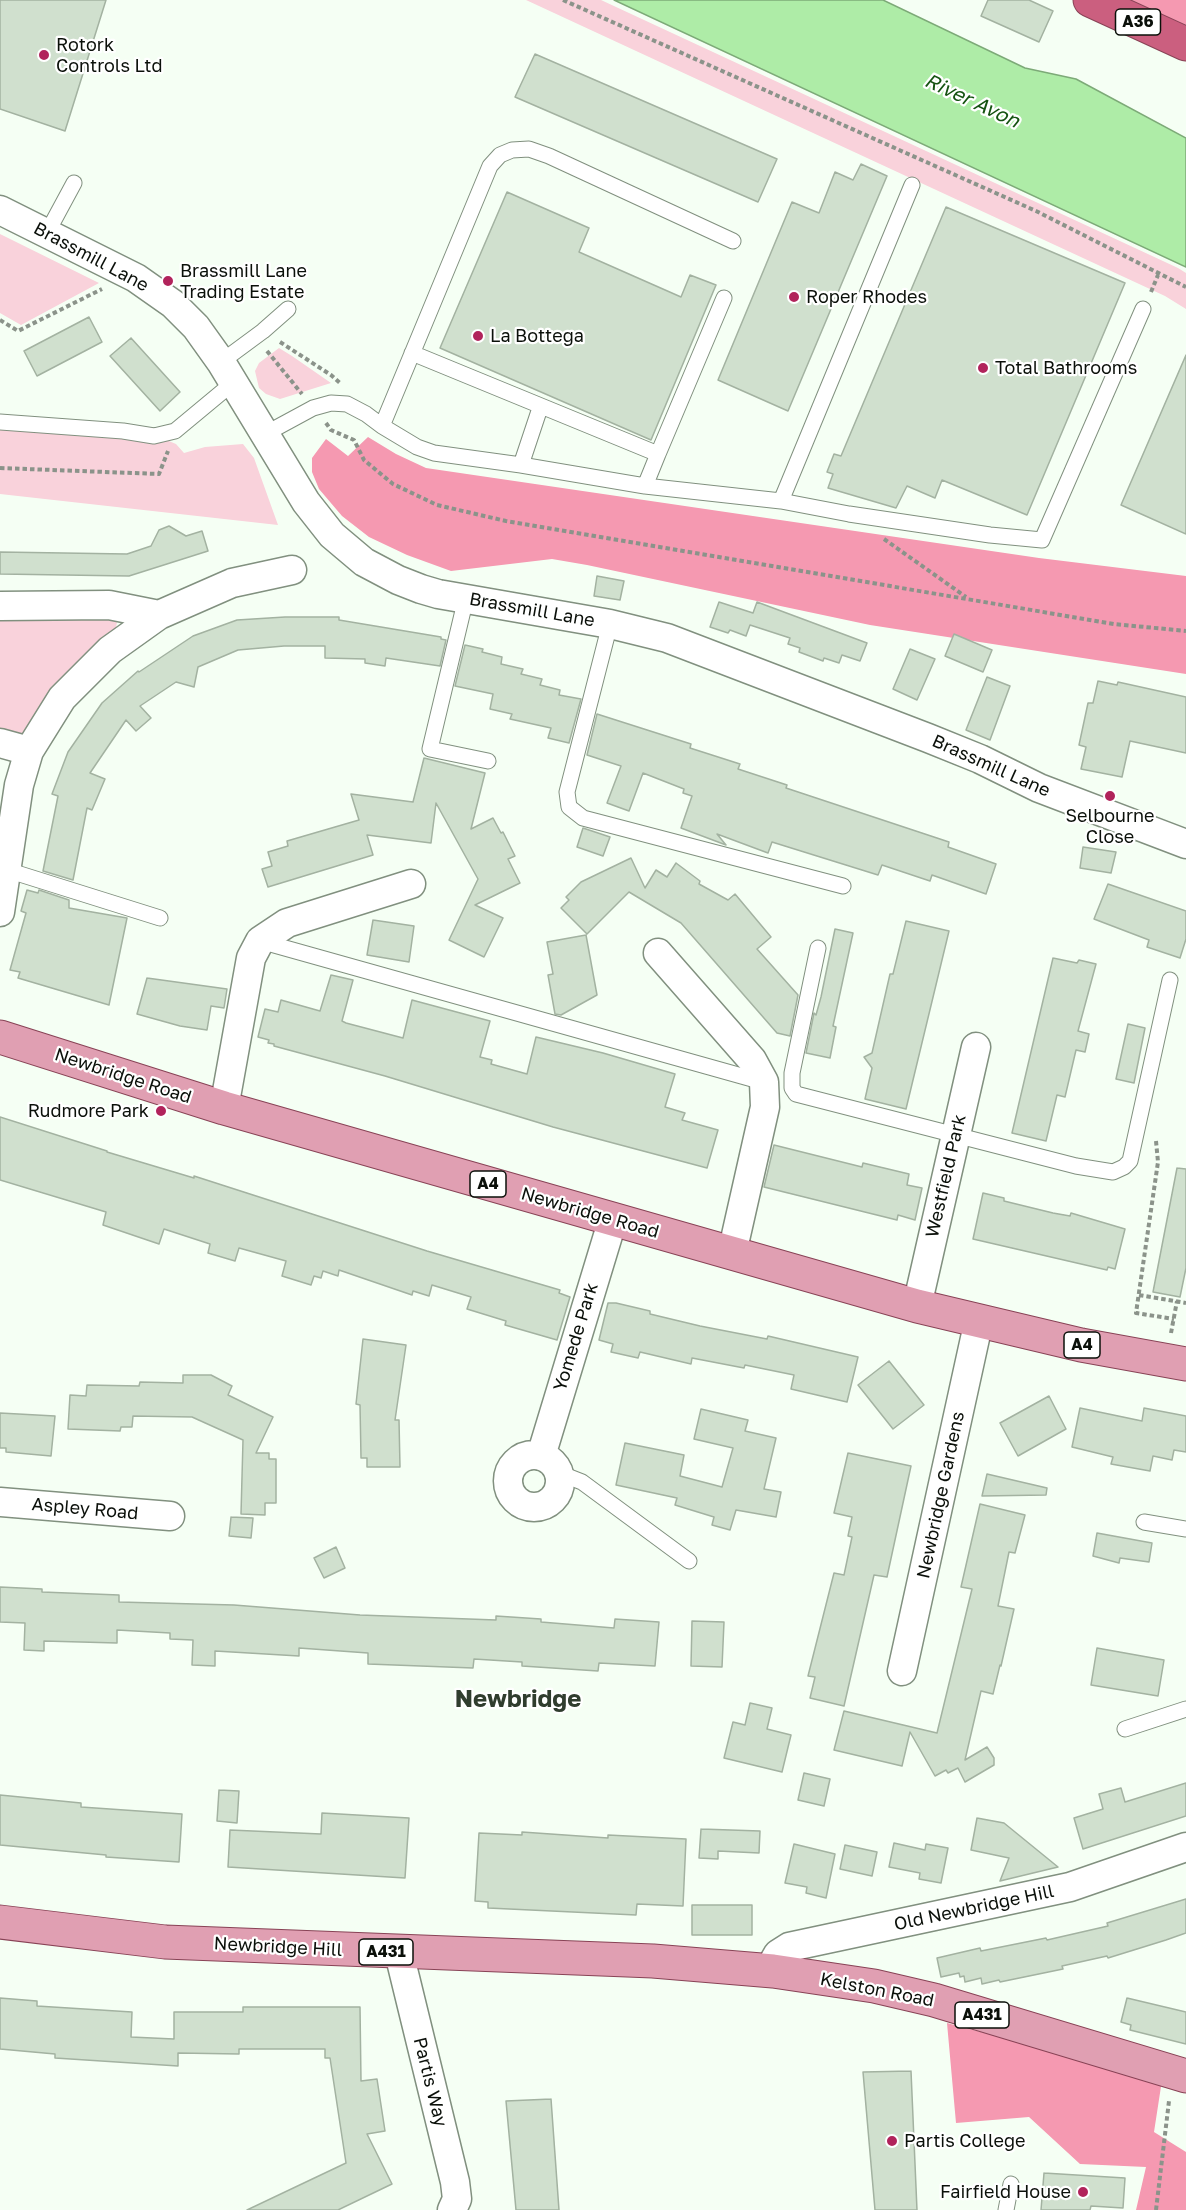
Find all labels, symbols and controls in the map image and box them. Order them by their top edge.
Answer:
road number: A36 [1116,9,1160,35]
place label: Rotork Controls Ltd [56,34,163,76]
marker: Rotork Controls Ltd [37,48,51,62]
water label: River Avon [921,69,1023,133]
street label: Brassmill Lane [30,218,152,296]
place label: Brassmill Lane Trading Estate [180,260,307,302]
marker: Brassmill Lane Trading Estate [161,274,175,288]
place label: Roper Rhodes [806,286,927,308]
marker: Roper Rhodes [787,290,801,304]
place label: La Bottega [490,325,584,347]
marker: La Bottega [471,329,485,343]
place label: Total Bathrooms [995,357,1137,379]
marker: Total Bathrooms [976,361,990,375]
street label: Brassmill Lane [468,588,596,632]
street label: Brassmill Lane [929,730,1053,802]
marker: Selbourne Close [1103,789,1117,803]
place label: Selbourne Close [1065,805,1155,848]
street label: Newbridge Road [52,1044,194,1108]
place label: Rudmore Park [28,1100,149,1122]
marker: Rudmore Park [154,1104,168,1118]
street label: Westfield Park [921,1112,971,1240]
road number: A4 [470,1171,506,1197]
street label: Newbridge Road [518,1183,662,1243]
street label: Yomede Park [549,1280,603,1394]
road number: A4 [1064,1332,1100,1358]
street label: Newbridge Gardens [913,1409,969,1581]
street label: Aspley Road [31,1494,139,1524]
district label: Newbridge [455,1685,581,1713]
street label: Old Newbridge Hill [892,1880,1056,1936]
street label: Newbridge Hill [213,1933,343,1961]
road number: A431 [359,1939,413,1965]
street label: Kelston Road [818,1968,936,2012]
road number: A431 [955,2002,1009,2028]
street label: Partis Way [408,2035,452,2129]
place label: Partis College [904,2130,1026,2152]
marker: Partis College [885,2134,899,2148]
place label: Fairfield House [940,2181,1071,2203]
marker: Fairfield House [1076,2185,1090,2199]

